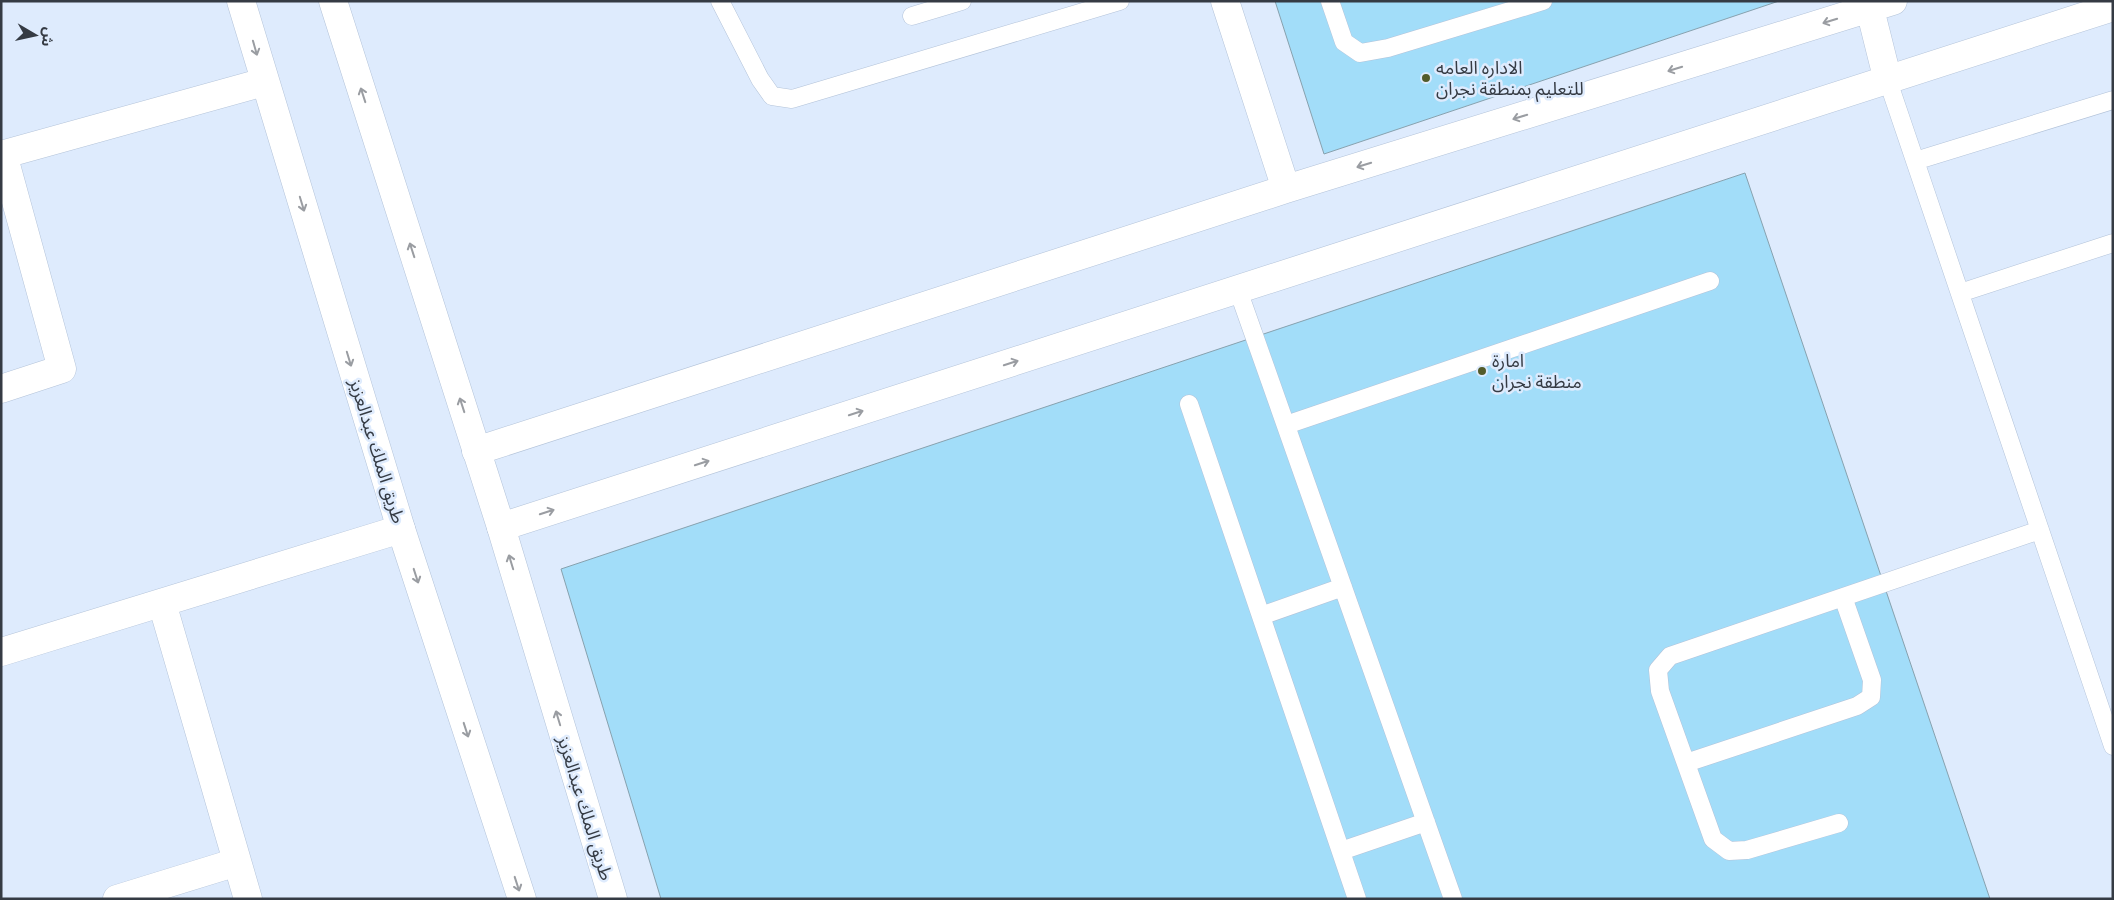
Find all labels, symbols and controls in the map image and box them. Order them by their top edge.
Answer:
north arrow [10,10,60,60]
one-way arrow [1823,17,1839,27]
text: ش [37,26,57,48]
one-way arrow [250,40,260,56]
place label: الاداره العامه للتعليم بمنطقة نجران [1436,57,1584,102]
one-way arrow [1668,65,1683,74]
marker: الاداره العامه للتعليم بمنطقة نجران [1420,72,1432,84]
one-way arrow [357,88,367,104]
one-way arrow [1512,112,1528,122]
one-way arrow [1357,160,1373,170]
one-way arrow [297,195,307,211]
one-way arrow [407,243,417,259]
place label: امارة منطقة نجران [1492,350,1582,393]
one-way arrow [344,351,354,367]
one-way arrow [1003,358,1018,367]
marker: امارة منطقة نجران [1476,365,1488,377]
street label: طريق الملك عبدالعزيز [344,375,409,526]
one-way arrow [456,397,466,413]
one-way arrow [848,407,864,417]
one-way arrow [693,457,709,467]
one-way arrow [539,507,555,517]
one-way arrow [506,555,516,571]
one-way arrow [412,567,421,583]
one-way arrow [553,710,563,726]
one-way arrow [462,722,472,738]
street label: طريق الملك عبدالعزيز [552,732,617,883]
one-way arrow [513,876,522,892]

